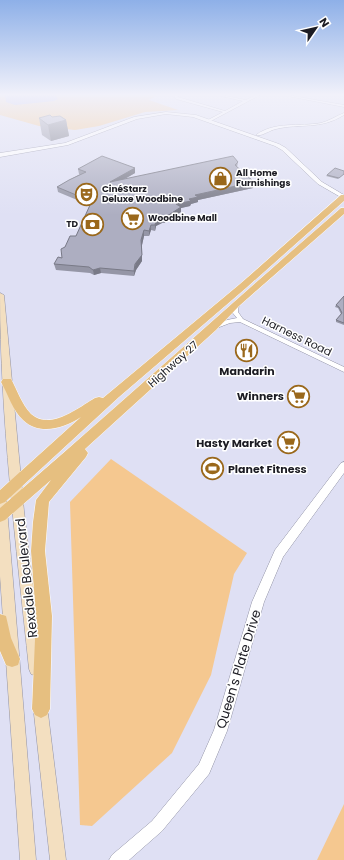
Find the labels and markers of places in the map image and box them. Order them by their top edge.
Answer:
shop icon: All Home Furnishings [208,165,234,191]
place label: All Home Furnishings [236,167,291,189]
theatre icon: CinéStarz Deluxe Woodbine [74,181,100,207]
place label: CinéStarz Deluxe Woodbine [102,183,183,205]
supermarket icon: Woodbine Mall [120,205,146,231]
bank icon: TD [80,211,106,237]
place label: Woodbine Mall [148,212,217,224]
place label: TD [66,218,78,230]
restaurant icon: Mandarin [234,338,260,364]
place label: Mandarin [219,363,275,379]
supermarket icon: Winners [286,383,312,409]
place label: Winners [237,388,284,404]
supermarket icon: Hasty Market [275,430,301,456]
place label: Hasty Market [196,435,273,451]
sports icon: Planet Fitness [200,456,226,482]
place label: Planet Fitness [228,461,307,477]

